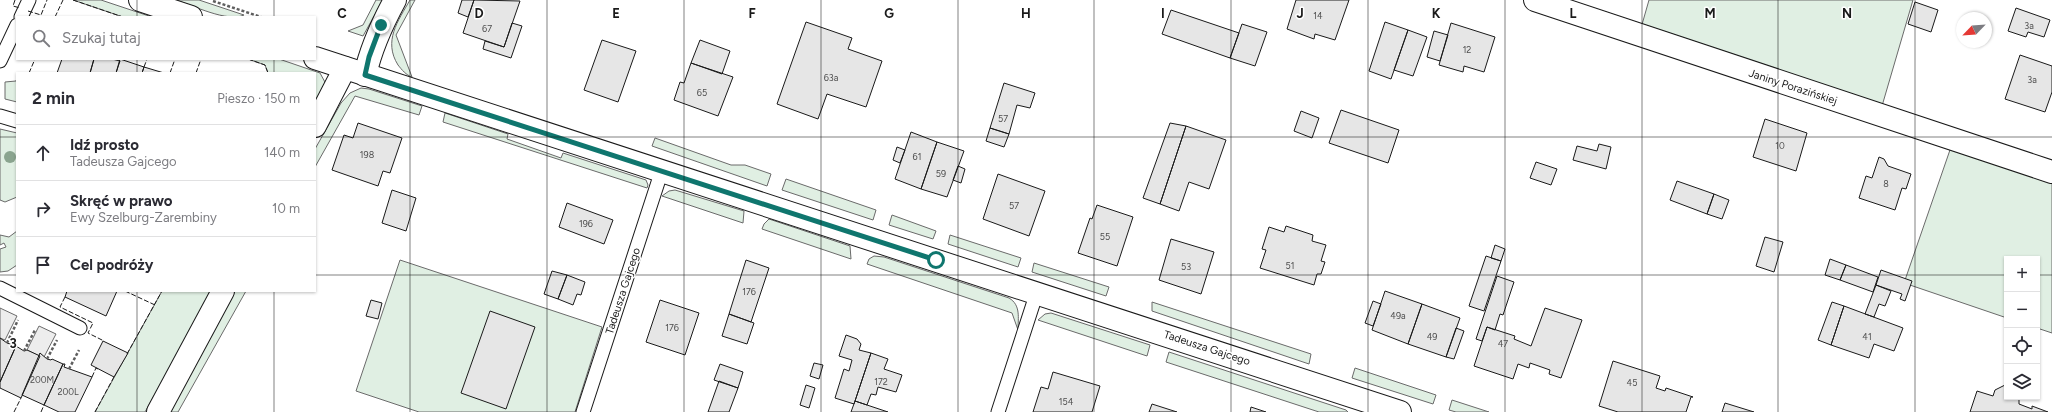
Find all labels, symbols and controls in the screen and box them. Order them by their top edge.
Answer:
text: C [337,6,347,21]
text: D [474,6,484,21]
text: E [612,6,620,21]
text: F [748,6,756,21]
text: G [884,6,894,21]
text: H [1021,6,1031,21]
text: I [1161,6,1165,21]
text: J [1296,6,1304,21]
text: K [1432,6,1441,21]
text: L [1570,6,1577,21]
text: M [1704,6,1716,21]
text: N [1842,6,1852,21]
house number: 14 [1313,10,1323,21]
north arrow [1956,12,1992,48]
search box [16,16,316,60]
route end [372,16,390,34]
house number: 3a [2024,20,2034,31]
house number: 67 [482,23,492,34]
icon: search [30,27,52,49]
text: Szukaj tutaj [62,29,141,47]
house number: 12 [1463,44,1471,55]
street label: Janiny Porazińskiej [1747,67,1839,107]
house number: 63a [824,72,839,83]
house number: 3a [2027,74,2037,85]
house number: 65 [697,87,707,98]
text: 2 min [32,88,75,108]
text: Pieszo · 150 m [217,91,300,106]
house number: 57 [998,113,1008,124]
text: Idź prosto [70,136,139,154]
house number: 10 [1775,140,1785,151]
icon: ahead [32,142,54,164]
text: 140 m [264,145,300,160]
house number: 198 [360,149,375,160]
house number: 61 [913,151,921,162]
text: Tadeusza Gajcego [70,154,177,169]
house number: 59 [936,168,946,179]
house number: 8 [1883,178,1889,189]
text: Skręć w prawo [70,192,173,210]
icon: right [32,198,54,220]
house number: 57 [1009,200,1019,211]
text: 10 m [272,201,300,216]
text: Ewy Szelburg-Zarembiny [70,210,217,225]
house number: 196 [579,218,593,229]
house number: 55 [1100,231,1110,242]
street label: Tadeusza Gajcego [603,246,643,336]
route start [927,251,945,269]
icon: arrive [32,254,54,276]
text: Cel podróży [70,256,153,274]
map controls [2004,256,2040,400]
button: + [2004,256,2040,292]
house number: 51 [1286,260,1294,271]
house number: 53 [1181,261,1191,272]
house number: 176 [742,286,756,297]
button: − [2004,292,2040,328]
house number: 49a [1390,310,1406,321]
house number: 176 [665,322,679,333]
street label: Tadeusza Gajcego [1162,328,1252,368]
button: locate [2004,328,2040,364]
house number: 49 [1427,331,1437,342]
house number: 41 [1862,331,1872,342]
text: 3 [9,336,17,351]
house number: 47 [1498,338,1508,349]
button: layers [2004,364,2040,400]
house number: 200M [30,374,54,385]
house number: 172 [874,376,888,387]
house number: 45 [1627,377,1637,388]
house number: 200L [57,386,79,397]
house number: 154 [1059,396,1074,407]

